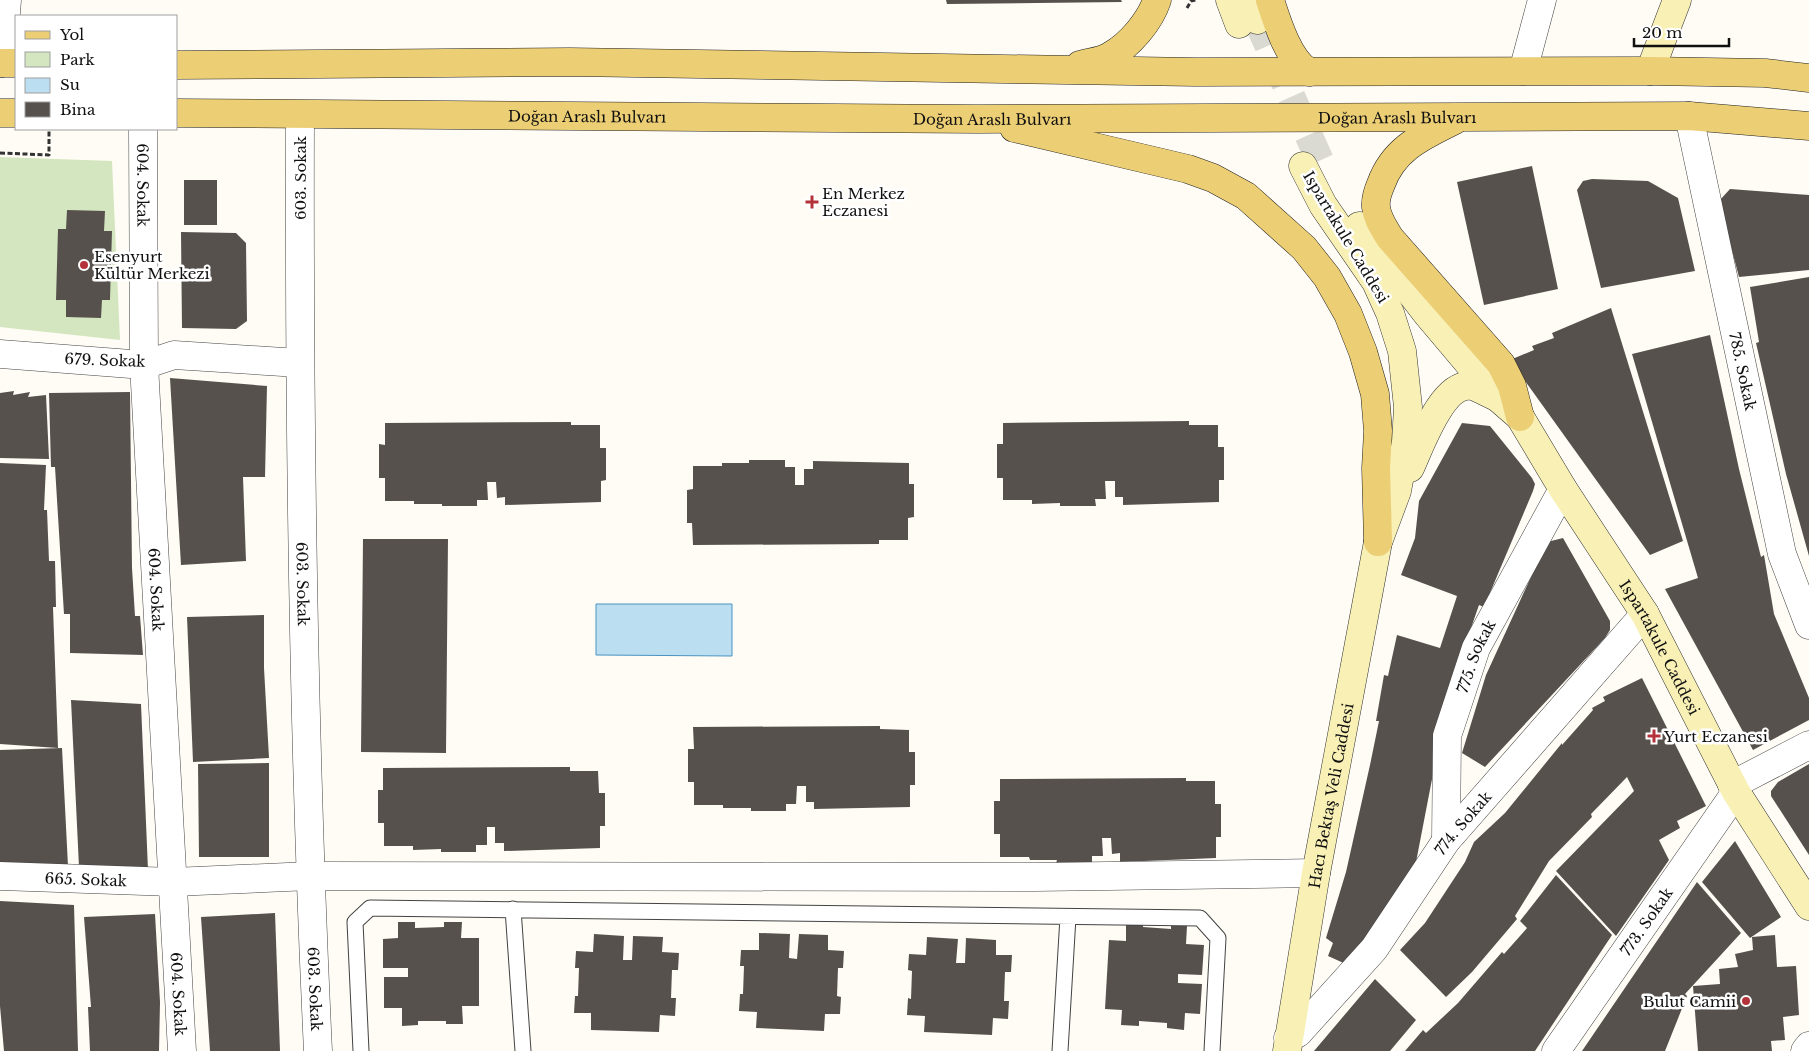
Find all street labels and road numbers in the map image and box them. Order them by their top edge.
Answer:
street label: Doğan Araslı Bulvarı [508,106,666,126]
street label: Doğan Araslı Bulvarı [1318,107,1476,127]
street label: Doğan Araslı Bulvarı [913,109,1071,129]
street label: 603. Sokak [291,135,310,220]
street label: 604. Sokak [134,143,153,228]
street label: Ispartakule Caddesi [1299,167,1393,307]
street label: 785. Sokak [1726,330,1761,413]
street label: 679. Sokak [64,349,147,371]
street label: 603. Sokak [293,542,313,627]
street label: 604. Sokak [145,547,168,633]
street label: Ispartakule Caddesi [1616,576,1704,718]
street label: 775. Sokak [1452,615,1500,695]
street label: Hacı Bektaş Veli Caddesi [1304,701,1357,890]
street label: 774. Sokak [1430,786,1496,858]
street label: 665. Sokak [44,868,128,890]
street label: 773. Sokak [1616,883,1677,959]
street label: 603. Sokak [304,946,327,1032]
street label: 604. Sokak [167,952,191,1037]

